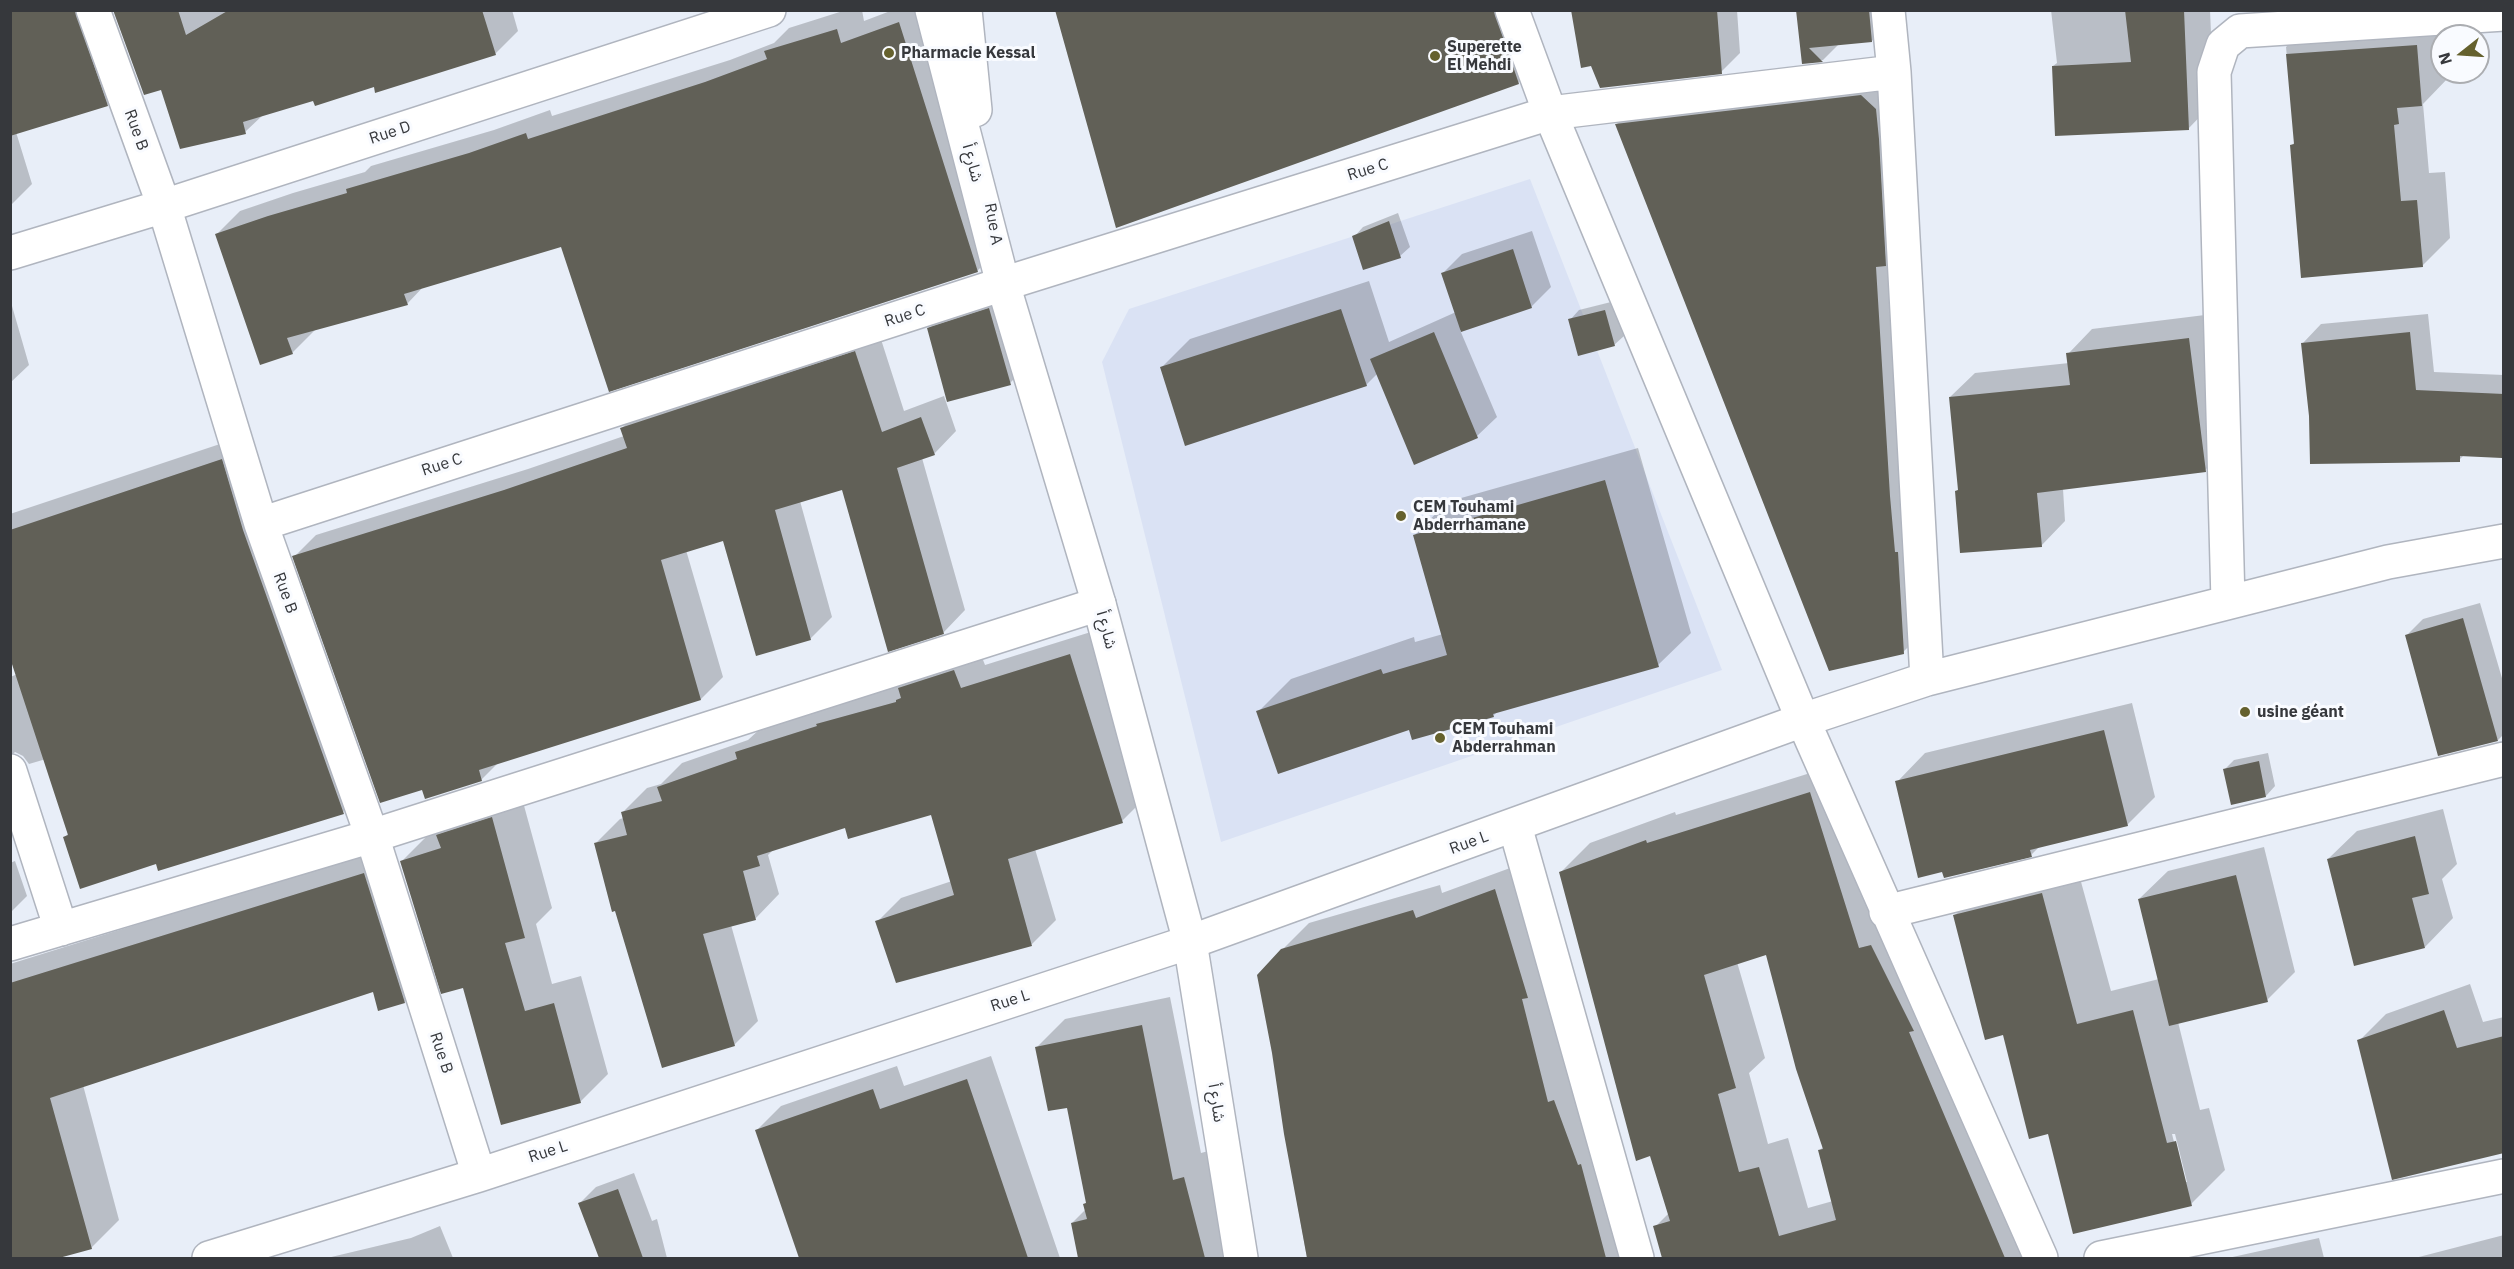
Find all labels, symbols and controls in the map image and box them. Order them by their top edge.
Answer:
north arrow [2430,24,2490,84]
place label: Superette El Mehdi [1447,37,1522,75]
place label: Pharmacie Kessal [901,43,1035,63]
marker: Pharmacie Kessal [882,46,896,60]
marker: Superette El Mehdi [1428,49,1442,63]
text: N [2433,50,2456,67]
street label: Rue B [120,107,152,153]
street label: Rue D [367,117,413,149]
street label: شارع أ [958,142,986,184]
street label: Rue C [1345,155,1391,185]
street label: Rue A [980,202,1006,246]
street label: Rue C [882,300,928,332]
street label: Rue C [419,449,465,481]
place label: CEM Touhami Abderrhamane [1413,497,1526,535]
marker: CEM Touhami Abderrhamane [1394,509,1408,523]
street label: Rue B [269,570,301,616]
street label: شارع أ [1092,609,1120,651]
place label: usine géant [2257,702,2344,722]
marker: usine géant [2238,705,2252,719]
place label: CEM Touhami Abderrahman [1452,719,1556,757]
marker: CEM Touhami Abderrahman [1433,731,1447,745]
street label: Rue L [1447,827,1491,859]
street label: Rue L [988,986,1032,1016]
street label: Rue B [425,1030,457,1076]
street label: شارع أ [1203,1082,1229,1124]
street label: Rue L [526,1137,570,1167]

